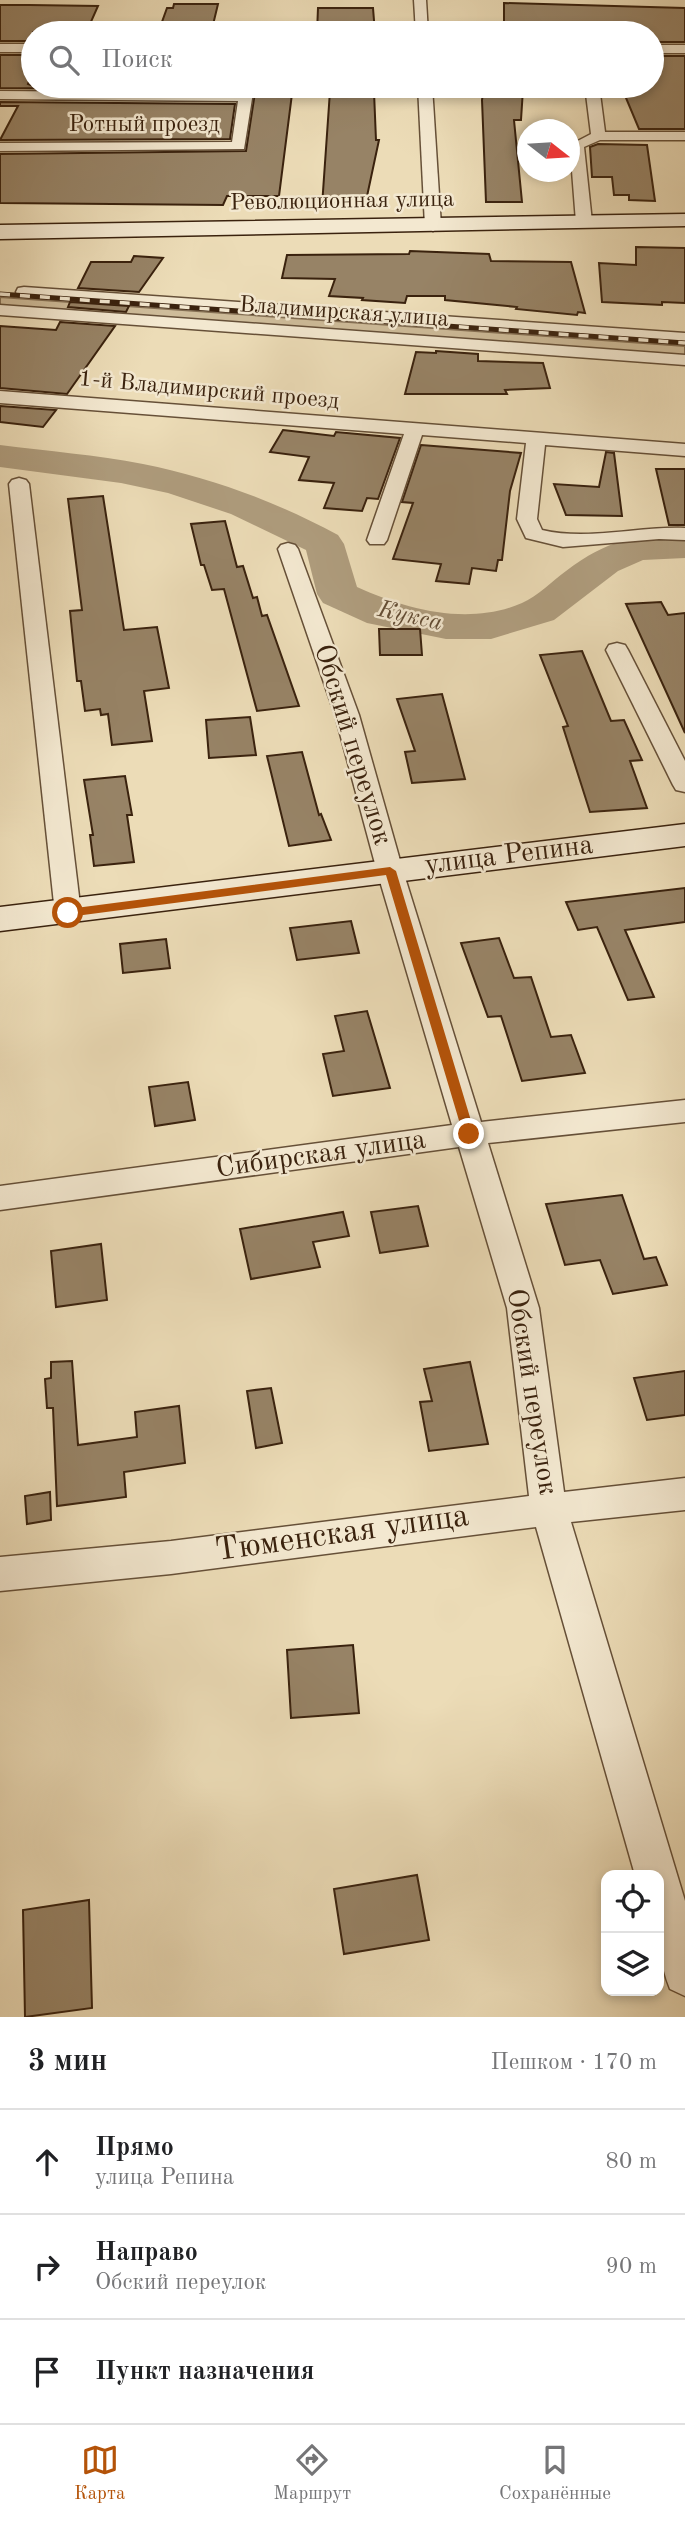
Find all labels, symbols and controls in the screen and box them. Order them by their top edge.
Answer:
search box [21,21,664,98]
icon: search [45,41,83,79]
text: Поиск [101,47,173,73]
street label: Ротный проезд [69,113,220,136]
north arrow [517,119,580,182]
street label: Революционная улица [230,188,454,214]
street label: Владимирская улица [238,293,450,331]
street label: 1-й Владимирский проезд [78,367,341,413]
water label: Кукса [374,598,445,636]
street label: Обский переулок [308,641,396,849]
street label: улица Репина [423,832,595,880]
route start [52,897,83,928]
route end [453,1118,484,1149]
street label: Сибирская улица [214,1126,428,1184]
street label: Обский переулок [501,1287,561,1497]
street label: Тюменская улица [213,1500,471,1568]
map controls [601,1870,664,1996]
button: locate [601,1870,664,1933]
button: layers [601,1933,664,1996]
text: 3 мин [28,2047,107,2077]
text: Пешком · 170 m [491,2051,657,2074]
text: Прямо [95,2135,174,2161]
icon: ahead [28,2143,66,2181]
text: 80 m [606,2150,657,2173]
text: улица Репина [95,2166,234,2189]
text: Направо [95,2240,198,2266]
icon: right [28,2248,66,2286]
text: 90 m [606,2255,657,2278]
text: Обский переулок [95,2271,266,2294]
icon: arrive [28,2353,66,2391]
text: Пункт назначения [95,2359,314,2385]
tab: Карта [74,2441,125,2506]
tab: Маршрут [273,2441,351,2506]
tab: Сохранённые [499,2441,611,2506]

